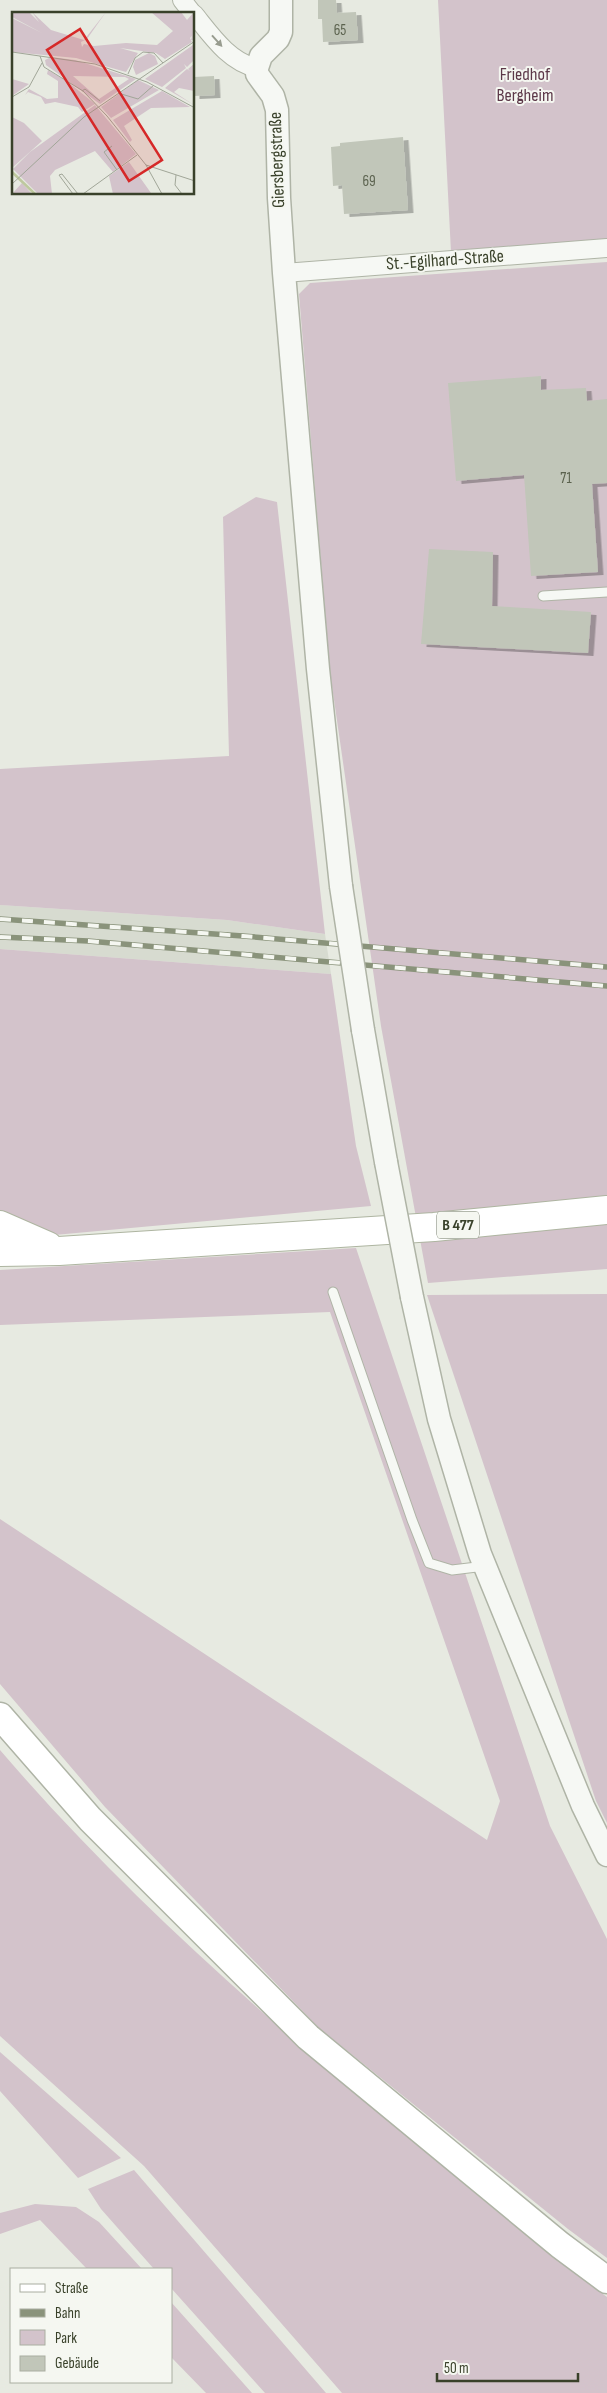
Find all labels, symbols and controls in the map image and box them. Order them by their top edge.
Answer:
inset map [12,12,195,195]
house number: 65 [334,21,346,40]
one-way arrow [211,35,223,47]
park label: Friedhof Bergheim [497,64,553,106]
street label: Giersbergstraße [265,112,289,208]
house number: 69 [362,172,376,191]
street label: St.-Egilhard-Straße [385,245,505,275]
house number: 71 [560,469,572,488]
road number: B 477 [437,1212,479,1238]
legend [10,2268,172,2383]
text: Straße [55,2279,88,2298]
text: Bahn [55,2304,80,2323]
text: Park [55,2329,77,2348]
scale bar [437,2350,578,2382]
text: Gebäude [55,2354,99,2373]
text: 50 m [444,2359,469,2378]

